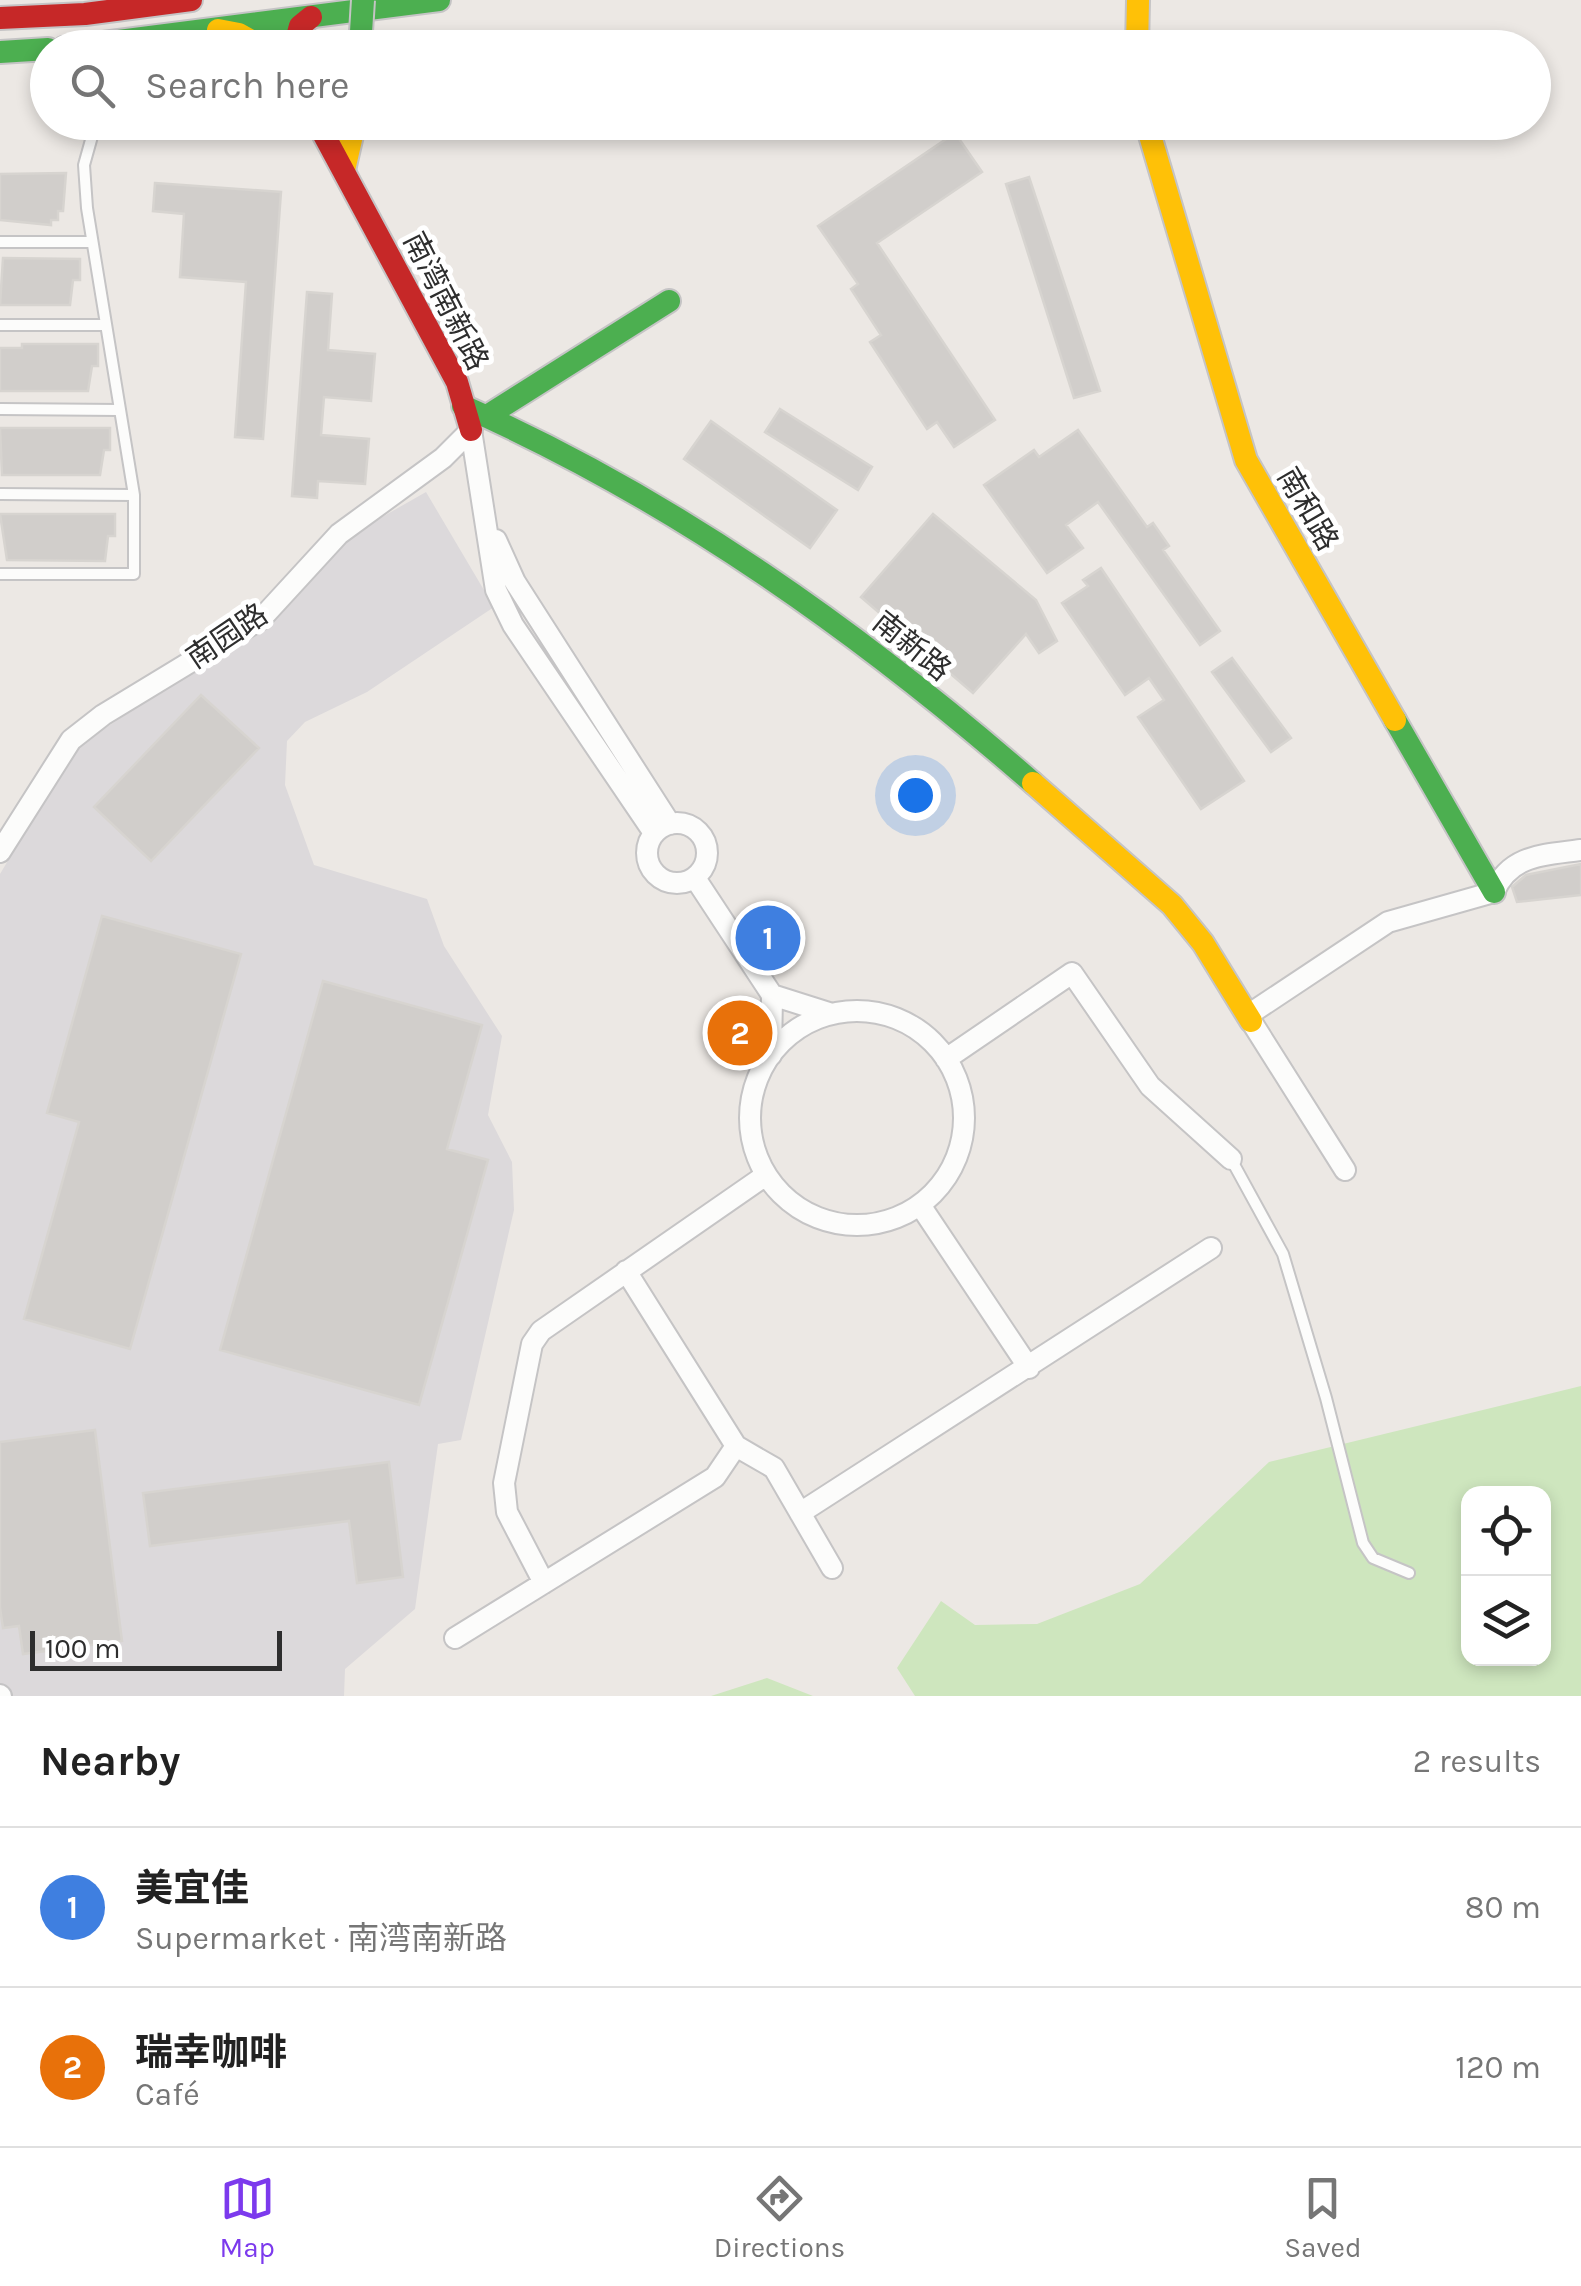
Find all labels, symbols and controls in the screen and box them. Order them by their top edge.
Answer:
search box [30,30,1551,140]
icon: search [65,58,120,113]
text: Search here [145,63,349,108]
street label: 南湾南新路 [396,226,496,376]
street label: 南和路 [1270,461,1346,557]
street label: 南园路 [180,596,274,676]
street label: 南新路 [866,604,958,688]
your location [890,770,941,821]
pin: 1 [736,900,800,976]
pin: 2 [708,996,772,1070]
map controls [1461,1486,1551,1666]
button: locate [1461,1486,1551,1576]
button: layers [1461,1576,1551,1666]
scale bar [30,1626,282,1670]
text: 100 m [45,1632,120,1665]
text: Nearby [40,1736,180,1786]
text: 2 results [1413,1743,1541,1780]
text: 美宜佳 [135,1866,249,1911]
text: 1 [67,1889,78,1926]
text: 80 m [1465,1889,1541,1926]
text: Supermarket · 南湾南新路 [135,1920,507,1957]
text: 瑞幸咖啡 [135,2030,287,2075]
text: 2 [63,2049,82,2086]
text: 120 m [1455,2049,1541,2086]
text: Café [135,2076,200,2113]
tab: Map [219,2171,275,2264]
tab: Directions [714,2171,845,2264]
tab: Saved [1284,2171,1362,2264]

